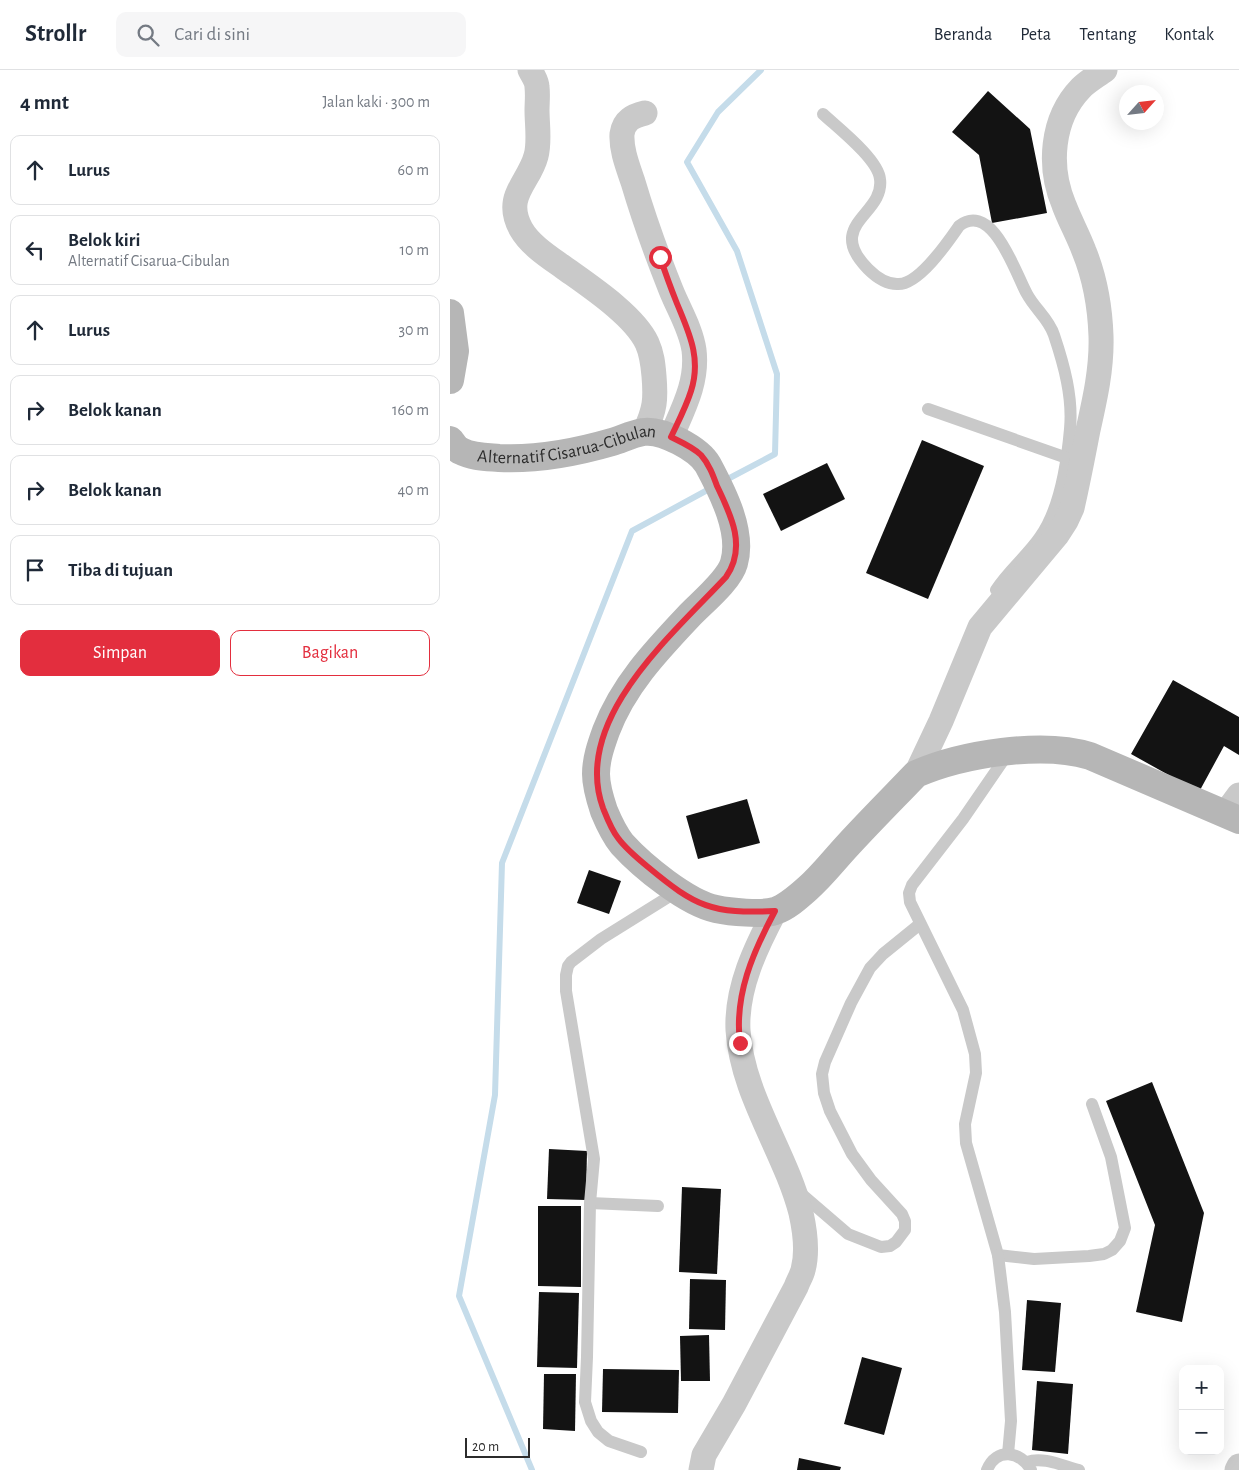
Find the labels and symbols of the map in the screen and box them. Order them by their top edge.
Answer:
north arrow [1119,85,1164,130]
route start [649,246,672,269]
street label: Alternatif Cisarua-Cibulan [476,422,657,467]
route end [729,1032,752,1055]
scale bar [465,1435,530,1458]

